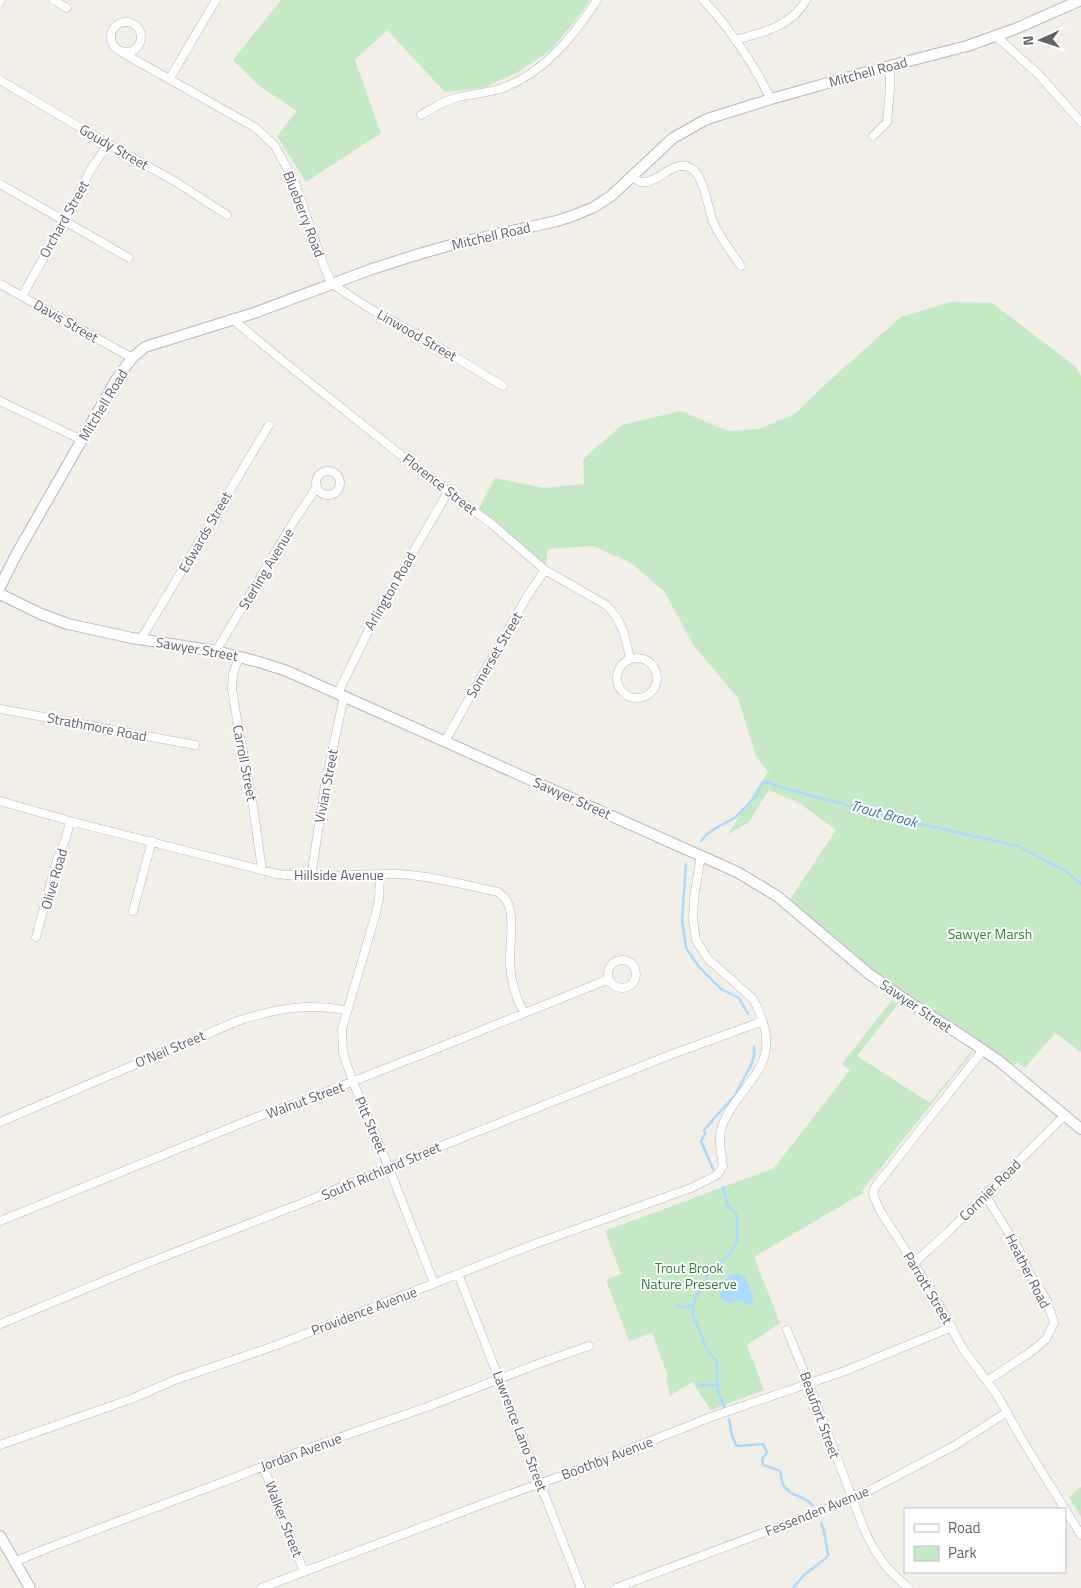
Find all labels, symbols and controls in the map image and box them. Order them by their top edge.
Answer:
north arrow [1016,15,1066,65]
text: N [1017,35,1038,46]
street label: Mitchell Road [826,51,909,92]
street label: Goudy Street [76,118,153,175]
street label: Blueberry Road [278,168,331,260]
street label: Orchard Street [34,176,94,261]
street label: Mitchell Road [449,216,532,255]
street label: Davis Street [30,294,103,348]
street label: Linwood Street [373,303,461,366]
street label: Mitchell Road [73,365,132,445]
street label: Florence Street [399,448,482,519]
street label: Edwards Street [173,487,236,576]
street label: Sterling Avenue [233,524,298,614]
street label: Arlington Road [359,548,421,634]
street label: Somerset Street [460,608,527,702]
street label: Sawyer Street [154,631,240,666]
street label: Strathmore Road [46,707,149,746]
street label: Carroll Street [228,723,263,803]
street label: Vivian Street [308,747,343,825]
street label: Sawyer Street [530,771,614,824]
water label: Trout Brook [848,794,922,834]
street label: Olive Road [35,846,72,912]
street label: Hillside Avenue [294,864,384,885]
park label: Sawyer Marsh [948,923,1032,944]
street label: Sawyer Street [876,974,957,1038]
street label: O'Neil Street [132,1024,208,1073]
street label: Walnut Street [263,1076,347,1123]
street label: Pitt Street [350,1093,393,1157]
street label: South Richland Street [318,1136,444,1205]
street label: Cormier Road [954,1154,1025,1225]
street label: Heather Road [1001,1230,1056,1312]
street label: Parrott Street [899,1248,958,1328]
park label: Trout Brook Nature Preserve [641,1257,737,1294]
street label: Providence Avenue [308,1281,420,1340]
street label: Lawrence Lano Street [488,1367,553,1494]
street label: Beaufort Street [795,1368,846,1461]
street label: Jordan Avenue [257,1427,344,1476]
street label: Boothby Avenue [558,1430,656,1485]
street label: Walker Street [260,1478,309,1560]
street label: Fessenden Avenue [762,1480,872,1541]
legend [904,1508,1066,1573]
text: Road [948,1516,980,1539]
text: Park [948,1541,977,1564]

